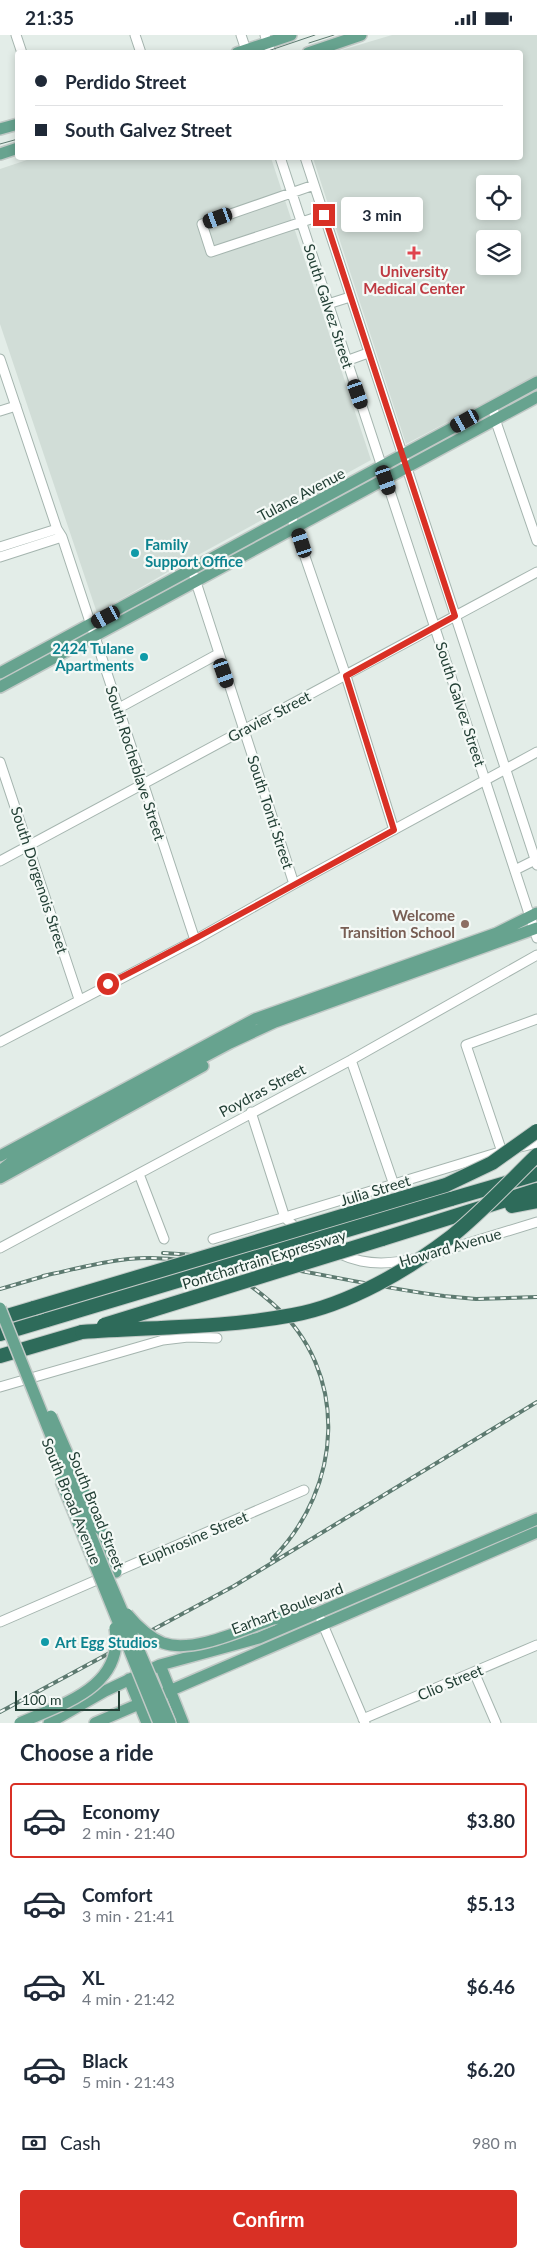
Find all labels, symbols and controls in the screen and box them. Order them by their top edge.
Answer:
text: 21:35 [25,6,74,29]
text: Perdido Street [65,70,186,93]
text: South Galvez Street [65,118,232,141]
map controls [476,175,521,275]
button: locate [476,175,521,220]
callout: 3 min [342,197,424,233]
route end [313,204,335,226]
text: 3 min [362,205,402,224]
car [201,206,234,230]
button: layers [476,230,521,275]
street label: South Galvez Street [300,241,358,371]
marker: University Medical Center [407,246,421,260]
place label: University Medical Center [363,262,465,297]
car [346,377,369,411]
car [448,407,481,435]
street label: Tulane Avenue [254,463,348,524]
car [374,463,397,497]
car [290,526,313,560]
place label: Family Support Office [145,535,243,570]
marker: Family Support Office [129,547,141,559]
car [89,603,122,631]
place label: 2424 Tulane Apartments [52,639,134,674]
street label: South Galvez Street [432,639,490,769]
marker: 2424 Tulane Apartments [138,651,150,663]
car [212,656,235,690]
street label: South Rocheblave Street [102,683,170,843]
street label: Gravier Street [225,686,314,745]
street label: South Tonti Street [244,753,298,872]
street label: South Dorgenois Street [8,804,72,956]
place label: Welcome Transition School [340,906,455,941]
marker: Welcome Transition School [459,918,471,930]
route start [97,973,119,995]
street label: Poydras Street [216,1059,309,1120]
street label: Julia Street [338,1171,413,1209]
street label: Howard Avenue [397,1224,503,1270]
street label: Pontchartrain Expressway [180,1225,348,1293]
street label: South Broad Avenue [38,1435,106,1567]
street label: South Broad Street [65,1449,129,1572]
street label: Euphrosine Street [136,1507,251,1569]
street label: Earhart Boulevard [229,1578,345,1638]
place label: Art Egg Studios [54,1633,158,1651]
marker: Art Egg Studios [39,1636,51,1648]
street label: Clio Street [415,1660,486,1704]
scale bar [15,1688,120,1711]
text: 100 m [22,1691,61,1708]
text: Choose a ride [20,1739,154,1766]
icon: car [22,1798,67,1843]
text: Economy [82,1800,160,1823]
text: $3.80 [466,1809,515,1832]
text: 2 min · 21:40 [82,1823,175,1842]
icon: car [22,1881,67,1926]
text: Comfort [82,1883,153,1906]
text: $5.13 [466,1892,515,1915]
text: 3 min · 21:41 [82,1906,175,1925]
icon: car [22,1964,67,2009]
text: XL [82,1966,105,1989]
text: $6.46 [466,1975,515,1998]
text: 4 min · 21:42 [82,1989,175,2008]
icon: car [22,2047,67,2092]
text: Black [82,2049,128,2072]
text: $6.20 [466,2058,515,2081]
text: 5 min · 21:43 [82,2072,175,2091]
icon: cash [20,2129,48,2157]
text: Cash [60,2131,101,2154]
text: 980 m [472,2133,517,2152]
button: Confirm [20,2190,517,2248]

